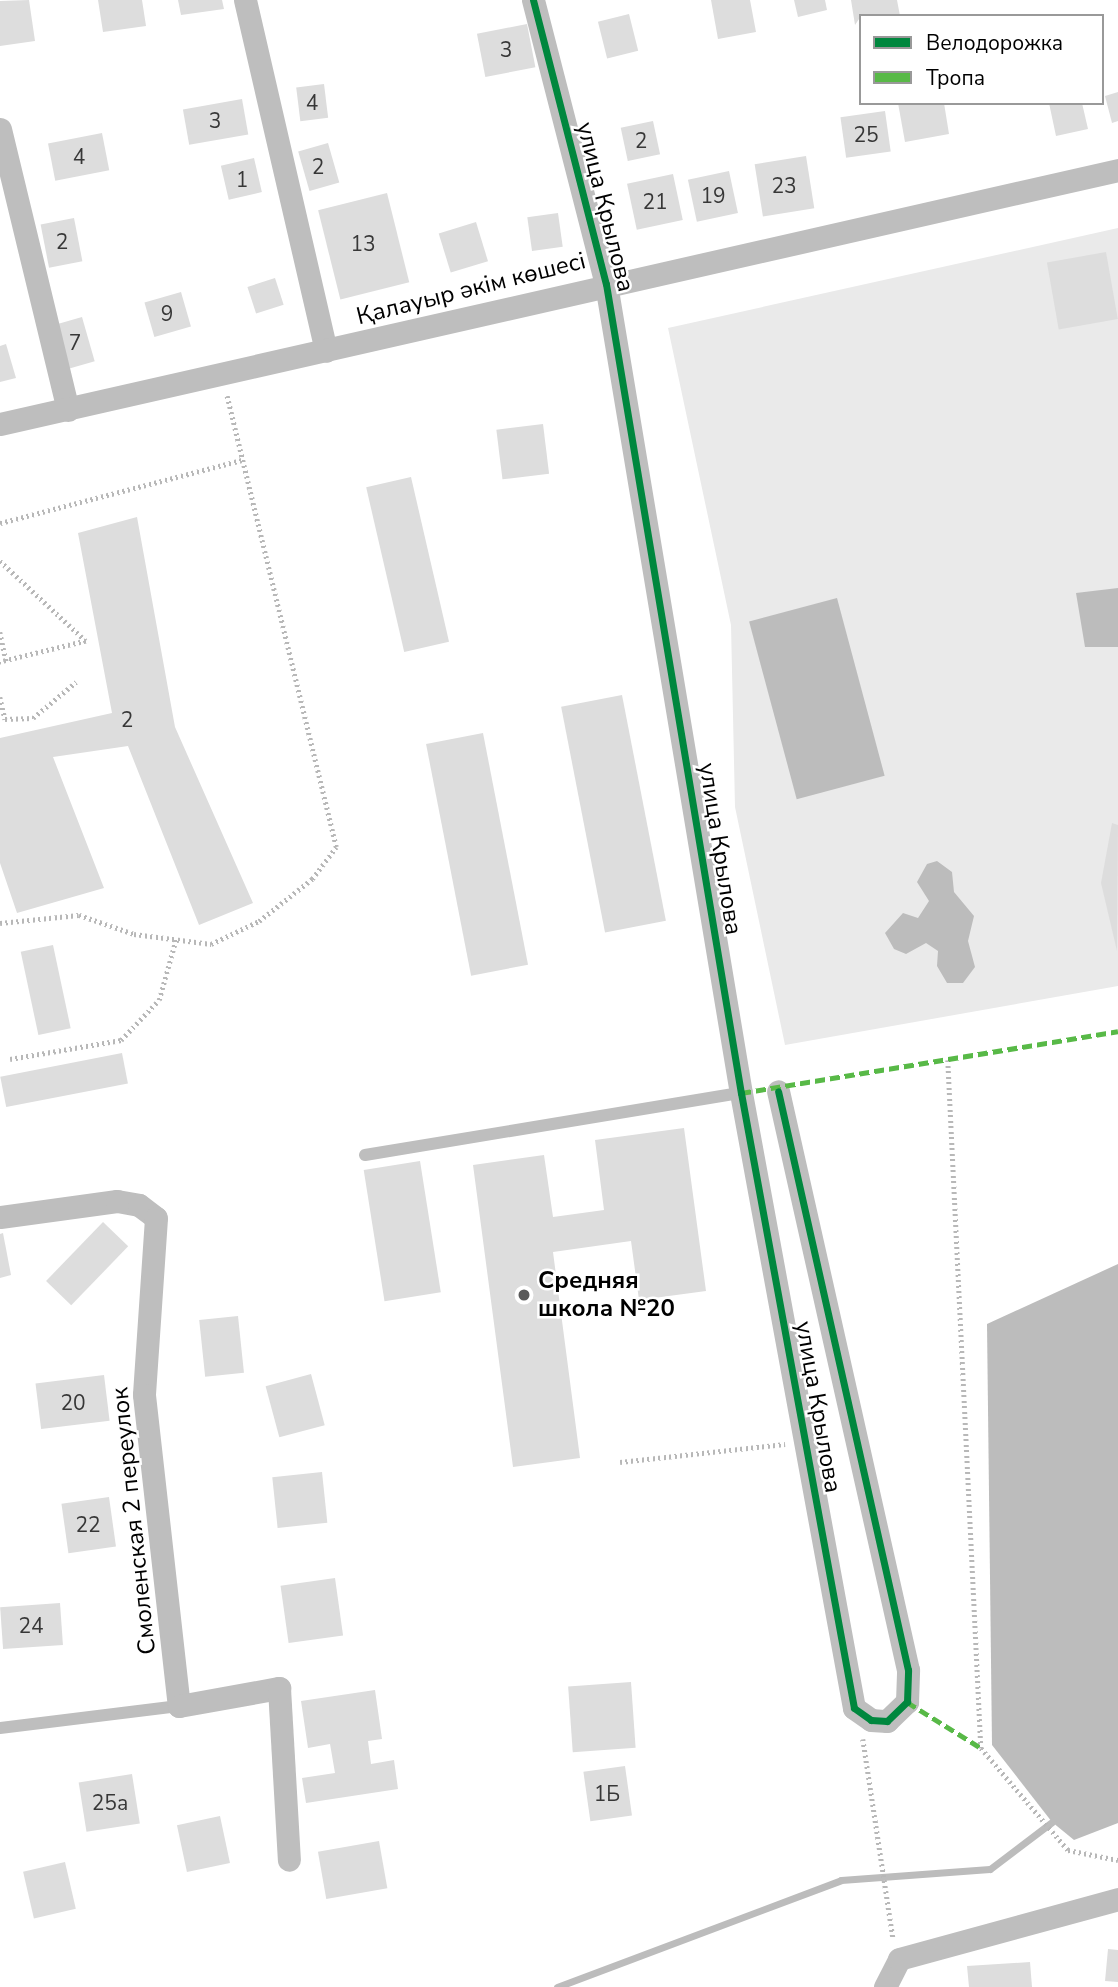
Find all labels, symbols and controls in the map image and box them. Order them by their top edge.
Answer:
legend [859,14,1104,105]
text: Велодорожка [926,29,1063,57]
house number: 3 [500,37,512,63]
text: Тропа [926,64,985,92]
house number: 4 [306,90,318,116]
house number: 3 [209,108,221,134]
street label: улица Крылова [570,119,640,295]
house number: 25 [853,122,879,148]
house number: 2 [635,128,647,154]
house number: 4 [73,144,85,170]
house number: 2 [312,154,324,180]
house number: 1 [236,167,248,193]
house number: 23 [771,173,797,199]
house number: 19 [700,183,726,209]
house number: 21 [642,189,668,215]
house number: 2 [56,229,68,255]
house number: 13 [350,231,376,257]
street label: Қалауыр әкім көшесі [353,247,589,331]
house number: 9 [161,301,173,327]
house number: 7 [69,330,81,356]
house number: 2 [121,707,133,733]
street label: улица Крылова [692,761,748,937]
place label: Средняя школа №20 [538,1267,675,1323]
marker: Средняя школа №20 [516,1287,532,1303]
street label: улица Крылова [789,1319,847,1495]
street label: Смоленская 2 переулок [106,1386,162,1656]
house number: 20 [60,1390,86,1416]
house number: 22 [75,1512,101,1538]
house number: 24 [18,1613,44,1639]
house number: 1Б [594,1781,620,1807]
house number: 25а [92,1790,128,1816]

